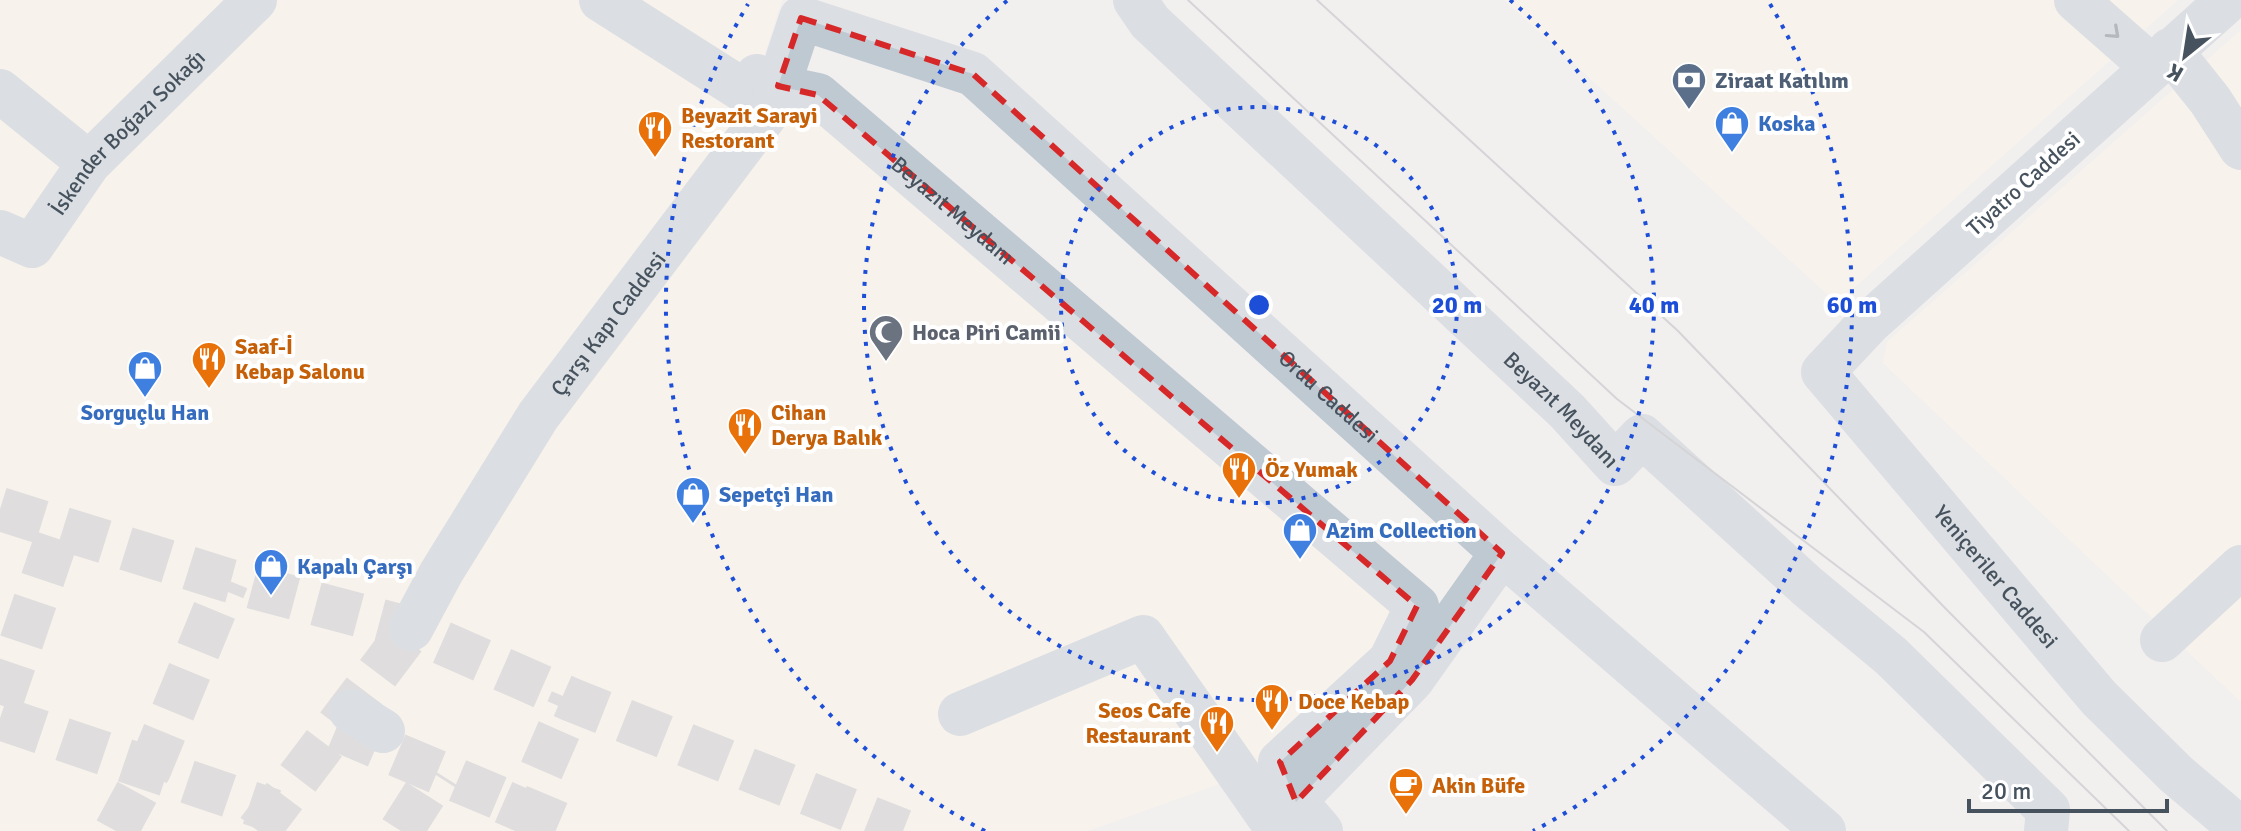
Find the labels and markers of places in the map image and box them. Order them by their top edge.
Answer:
bank icon: Ziraat Katılım [1670,61,1708,111]
place label: Ziraat Katılım [1715,67,1849,94]
place label: Beyazit Sarayi Restorant [681,102,817,154]
shop icon: Koska [1713,104,1751,154]
restaurant icon: Beyazit Sarayi Restorant [636,109,674,159]
place label: Koska [1758,110,1815,137]
centre of rings [1245,291,1273,319]
mosque icon: Hoca Piri Camii [867,313,905,363]
place label: Hoca Piri Camii [912,319,1061,346]
place label: Saaf-İ Kebap Salonu [235,333,365,385]
restaurant icon: Saaf-İ Kebap Salonu [190,340,228,390]
shop icon: Sorguçlu Han [126,349,164,399]
place label: Sorguçlu Han [81,399,209,426]
place label: Cihan Derya Balık [771,399,883,451]
restaurant icon: Cihan Derya Balık [726,406,764,456]
restaurant icon: Öz Yumak [1220,450,1258,500]
place label: Öz Yumak [1265,456,1358,483]
shop icon: Sepetçi Han [674,475,712,525]
place label: Sepetçi Han [719,481,834,508]
shop icon: Azim Collection [1281,511,1319,561]
place label: Azim Collection [1326,517,1477,544]
shop icon: Kapalı Çarşı [252,547,290,597]
place label: Kapalı Çarşı [297,553,413,580]
restaurant icon: Doce Kebap [1253,682,1291,732]
place label: Doce Kebap [1298,688,1410,715]
place label: Seos Cafe Restaurant [1085,697,1191,749]
restaurant icon: Seos Cafe Restaurant [1198,704,1236,754]
cafe icon: Akin Büfe [1387,766,1425,816]
place label: Akin Büfe [1432,772,1525,799]

